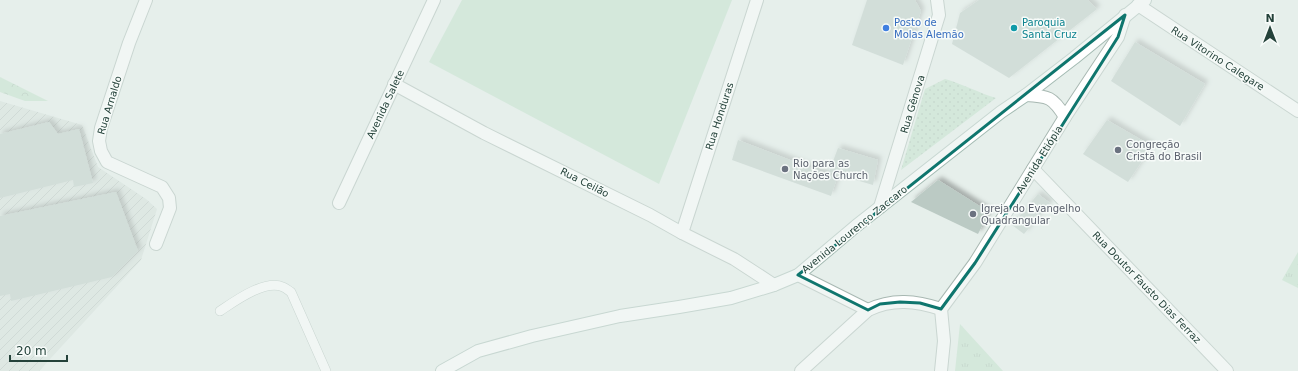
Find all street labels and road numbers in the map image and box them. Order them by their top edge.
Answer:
street label: Rua Vitorino Calegare [1169,24,1266,93]
street label: Avenida Salete [365,68,406,140]
street label: Rua Gênova [898,74,927,135]
street label: Rua Arnaldo [95,75,124,136]
street label: Rua Honduras [703,81,736,151]
street label: Avenida Etiópia [1014,123,1065,195]
street label: Rua Ceilão [559,165,611,199]
street label: Avenida Lourenço Zaccaro [799,184,909,275]
street label: Rua Doutor Fausto Dias Ferraz [1090,229,1203,346]

